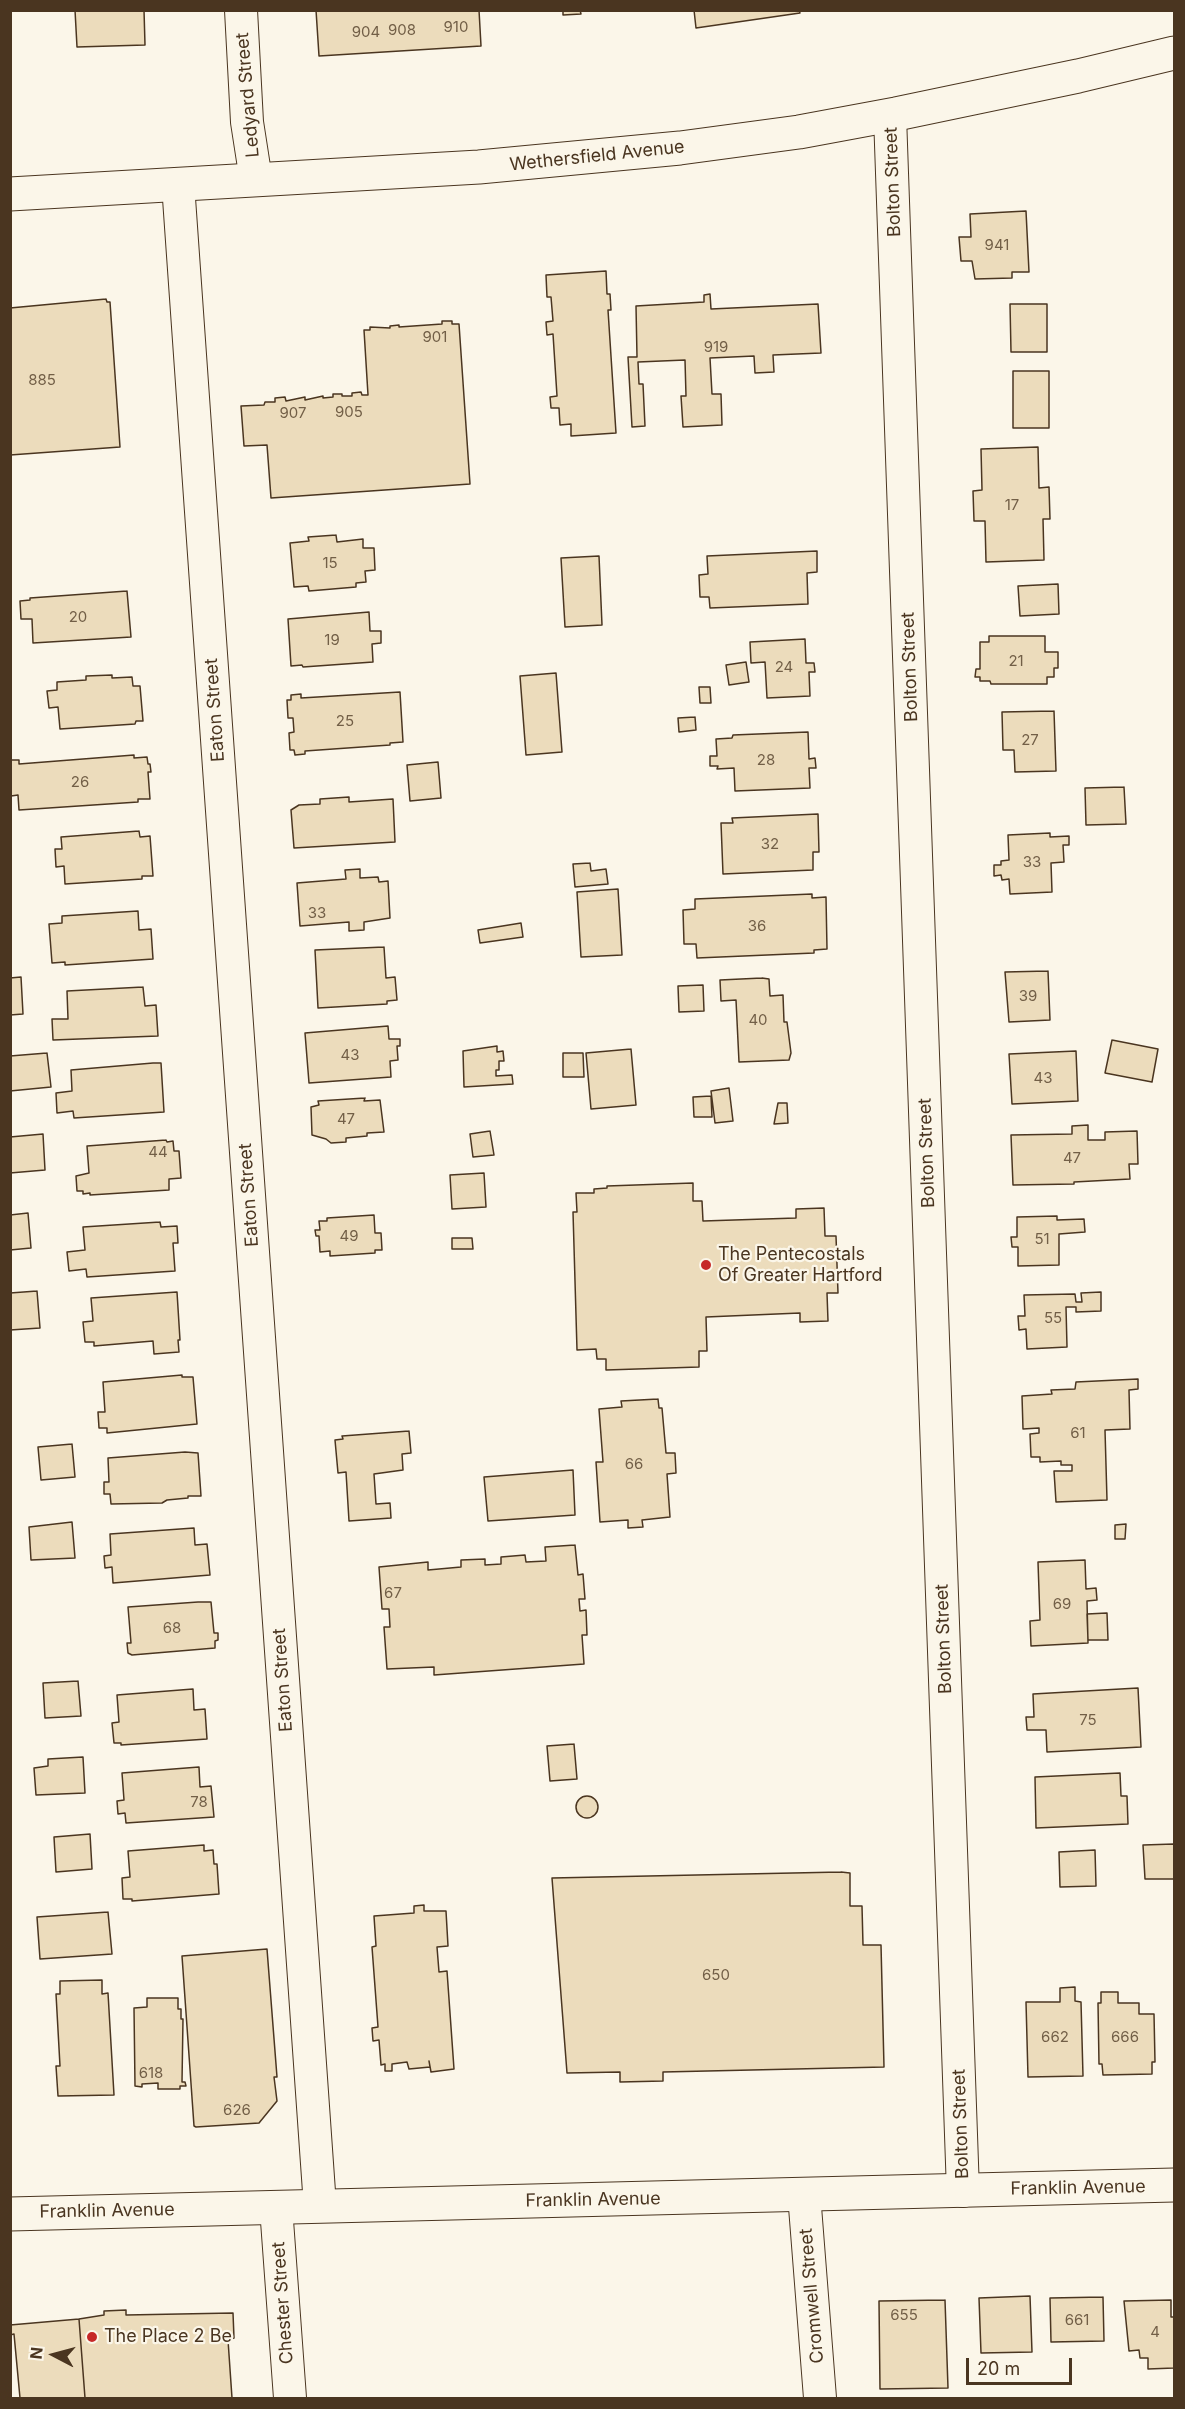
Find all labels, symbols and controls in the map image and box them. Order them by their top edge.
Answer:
house number: 910 [444,18,468,36]
house number: 908 [388,21,416,39]
house number: 904 [352,23,380,41]
street label: Ledyard Street [232,32,264,158]
street label: Bolton Street [880,127,906,237]
street label: Wethersfield Avenue [508,136,686,176]
house number: 941 [985,236,1009,254]
house number: 901 [423,328,447,346]
house number: 919 [704,338,728,356]
house number: 885 [28,371,56,389]
house number: 905 [335,403,363,421]
house number: 907 [280,404,306,422]
house number: 17 [1005,496,1019,514]
house number: 15 [322,554,338,572]
house number: 20 [69,608,87,626]
street label: Bolton Street [897,612,923,722]
house number: 19 [324,631,340,649]
house number: 21 [1008,652,1024,670]
street label: Eaton Street [201,657,229,763]
house number: 24 [775,658,793,676]
house number: 25 [336,712,354,730]
house number: 27 [1021,731,1039,749]
house number: 28 [757,751,775,769]
house number: 26 [71,773,89,791]
house number: 32 [761,835,779,853]
house number: 33 [1023,853,1041,871]
house number: 33 [308,904,326,922]
house number: 36 [748,917,766,935]
house number: 39 [1019,987,1037,1005]
house number: 40 [748,1011,768,1029]
house number: 43 [341,1046,359,1064]
house number: 43 [1034,1069,1052,1087]
street label: Bolton Street [914,1098,940,1208]
house number: 47 [337,1110,355,1128]
street label: Eaton Street [235,1142,263,1248]
house number: 44 [148,1143,168,1161]
house number: 47 [1063,1149,1081,1167]
house number: 49 [340,1227,358,1245]
house number: 51 [1034,1230,1050,1248]
place label: The Pentecostals Of Greater Hartford [718,1244,883,1286]
marker: The Pentecostals Of Greater Hartford [699,1258,713,1272]
house number: 55 [1044,1309,1062,1327]
house number: 61 [1070,1424,1086,1442]
house number: 66 [625,1455,643,1473]
house number: 67 [384,1584,402,1602]
street label: Bolton Street [931,1584,957,1694]
house number: 69 [1053,1595,1071,1613]
house number: 68 [163,1619,181,1637]
street label: Eaton Street [269,1627,297,1733]
house number: 75 [1079,1711,1097,1729]
house number: 78 [190,1793,208,1811]
house number: 650 [702,1966,730,1984]
house number: 662 [1041,2028,1069,2046]
house number: 666 [1111,2028,1139,2046]
house number: 618 [139,2064,163,2082]
street label: Bolton Street [948,2069,974,2179]
house number: 626 [223,2101,251,2119]
street label: Franklin Avenue [1010,2176,1146,2200]
street label: Franklin Avenue [525,2188,661,2212]
street label: Franklin Avenue [39,2199,175,2223]
street label: Cromwell Street [795,2227,829,2365]
street label: Chester Street [268,2241,298,2365]
house number: 655 [890,2306,918,2324]
house number: 661 [1065,2311,1089,2329]
house number: 4 [1150,2323,1160,2341]
north arrow [24,2325,84,2385]
place label: The Place 2 Be [104,2326,232,2348]
marker: The Place 2 Be [85,2330,99,2344]
text: N [26,2346,47,2360]
scale bar [969,2346,1076,2384]
text: 20 m [977,2358,1020,2379]

